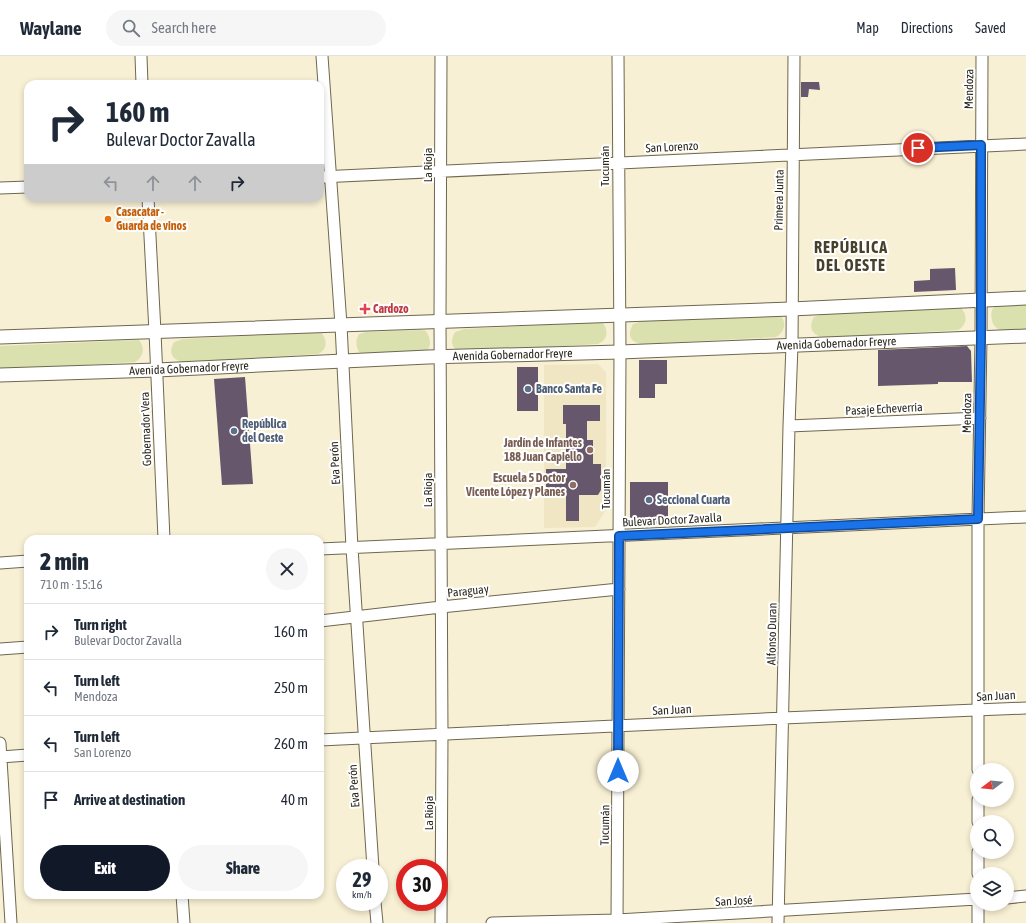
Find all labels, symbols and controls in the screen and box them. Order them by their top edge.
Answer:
search box [106,10,386,46]
text: Waylane [20,17,82,39]
icon: search [120,17,142,39]
text: Search here [152,19,216,36]
text: Map [856,20,879,36]
text: Directions [901,20,953,36]
text: Saved [975,20,1006,36]
street label: Mendoza [962,69,976,109]
icon: right [40,96,92,148]
text: 160 m [106,96,169,128]
text: Bulevar Doctor Zavalla [106,129,256,150]
pin [901,131,935,165]
icon: arrive [907,137,929,159]
street label: San Lorenzo [645,139,699,155]
street label: Tucumán [598,146,612,186]
street label: La Rioja [421,148,435,182]
street label: Primera Junta [771,169,787,231]
icon: left [100,172,122,194]
icon: ahead [142,172,164,194]
icon: ahead [184,172,206,194]
icon: right [226,172,248,194]
place label: Casacatar - Guarda de vinos [116,205,187,233]
marker: Casacatar - Guarda de vinos [103,214,113,224]
district label: REPÚBLICA DEL OESTE [814,238,888,274]
place label: Cardozo [373,302,409,316]
marker: Cardozo [360,304,370,314]
street label: Avenida Gobernador Freyre [776,334,897,353]
street label: Avenida Gobernador Freyre [452,346,573,363]
street label: Avenida Gobernador Freyre [129,359,249,378]
place label: Banco Santa Fe [536,382,603,396]
marker: Banco Santa Fe [523,384,533,394]
street label: Gobernador Vera [138,392,154,466]
street label: Mendoza [960,393,974,433]
street label: Pasaje Echeverría [845,400,923,418]
place label: República del Oeste [242,417,287,445]
marker: República del Oeste [229,426,239,436]
place label: Jardín de Infantes 188 Juan Capiello [503,436,583,464]
street label: Eva Perón [327,441,343,485]
marker: Jardín de Infantes 188 Juan Capiello [585,445,595,455]
street label: Tucumán [599,469,613,509]
place label: Escuela 5 Doctor Vicente López y Planes [465,471,566,499]
street label: La Rioja [421,473,435,507]
marker: Escuela 5 Doctor Vicente López y Planes [568,480,578,490]
place label: Seccional Cuarta [657,493,731,507]
marker: Seccional Cuarta [644,495,654,505]
street label: Bulevar Doctor Zavalla [622,510,722,530]
text: 2 min [40,548,89,575]
button: close [266,548,308,590]
text: 710 m · 15:16 [40,577,103,592]
street label: Paraguay [447,582,489,600]
street label: Alfonso Duran [764,603,780,665]
text: Turn right [74,616,127,633]
icon: right [40,621,62,643]
text: 160 m [274,623,308,640]
text: Bulevar Doctor Zavalla [74,633,182,648]
text: Turn left [74,672,120,689]
icon: left [40,677,62,699]
text: 250 m [274,679,308,696]
street label: San Juan [976,688,1016,704]
text: Mendoza [74,689,118,704]
street label: San Juan [652,702,692,718]
text: Turn left [74,728,120,745]
icon: left [40,733,62,755]
text: 260 m [274,735,308,752]
text: San Lorenzo [74,745,131,760]
position arrow [597,750,639,792]
north arrow [970,763,1014,807]
map controls [970,763,1014,911]
street label: Eva Perón [346,764,362,808]
icon: arrive [40,789,62,811]
text: Arrive at destination [74,791,185,808]
text: 40 m [281,791,308,808]
street label: La Rioja [422,796,436,830]
street label: Tucumán [598,805,612,845]
button: search [970,815,1014,859]
button: Exit [40,845,170,891]
button: Share [178,845,308,891]
speed limit sign: 30 [396,859,448,911]
button: layers [970,867,1014,911]
text: 29 [353,868,371,891]
text: km/h [352,889,372,900]
street label: San José [715,893,753,909]

